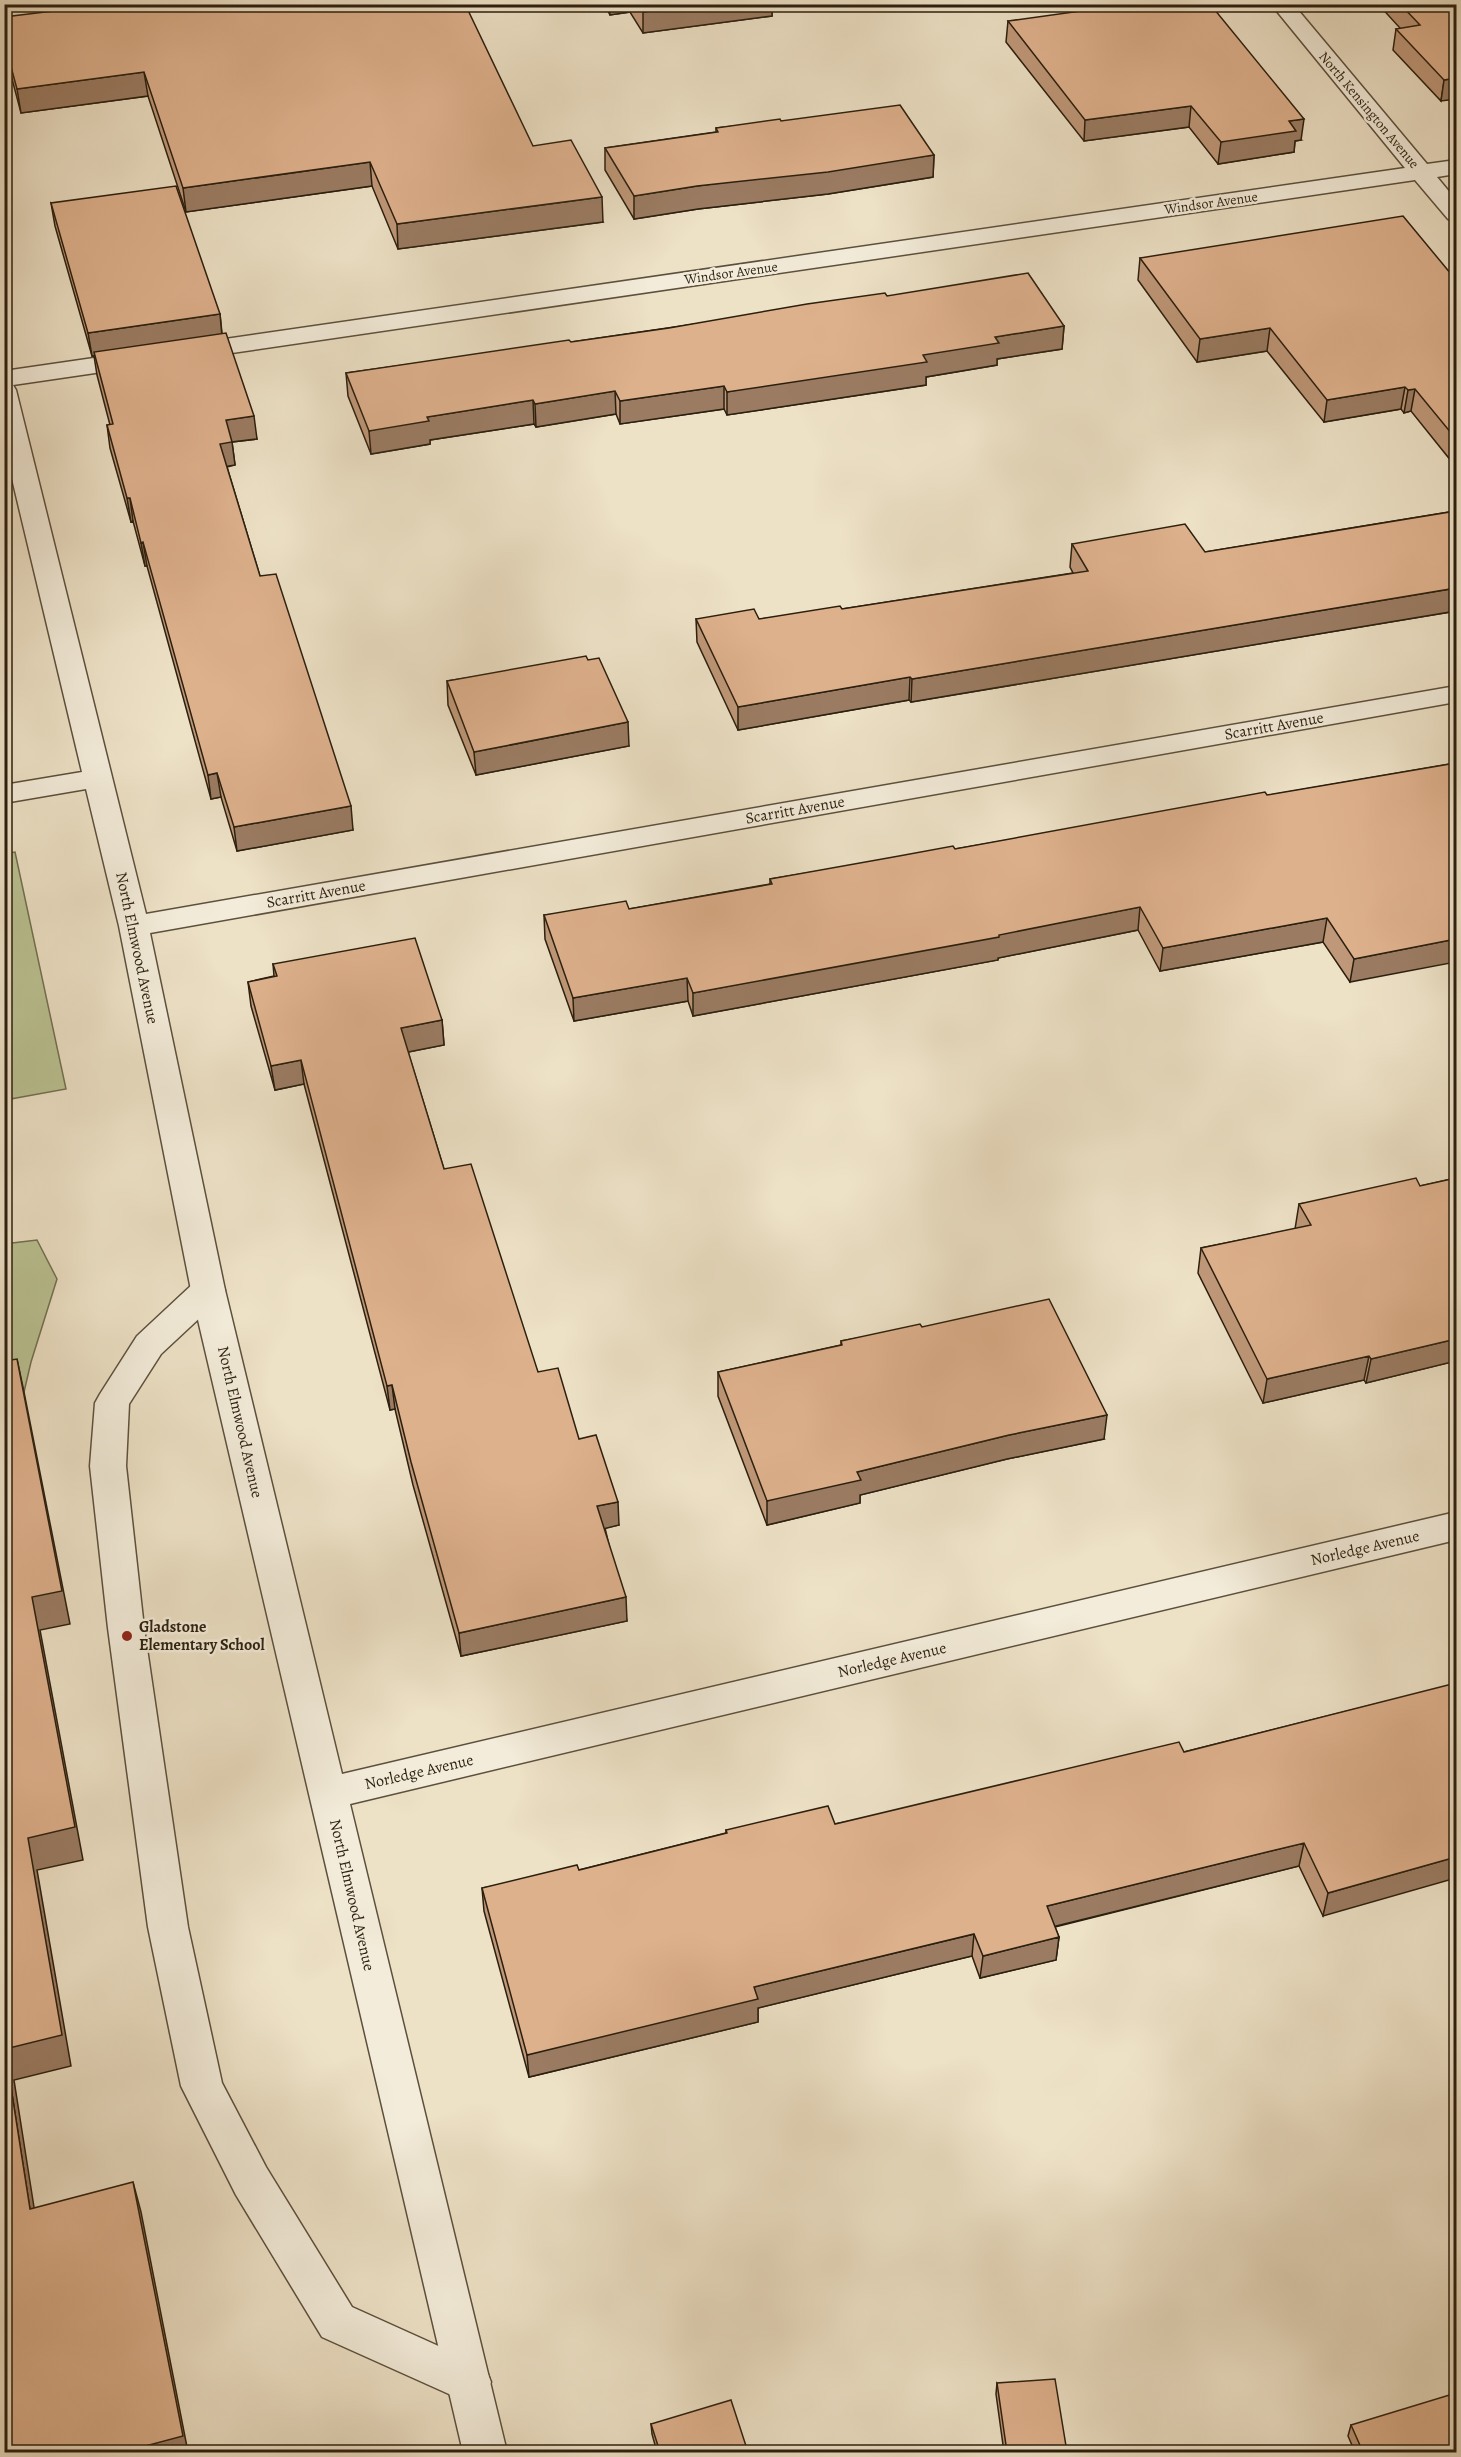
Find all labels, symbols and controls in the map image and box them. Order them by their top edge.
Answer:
street label: North Kensington Avenue [1314,47,1424,173]
street label: Windsor Avenue [1162,187,1259,219]
street label: Windsor Avenue [682,257,779,289]
street label: Scarritt Avenue [1223,706,1325,746]
street label: Scarritt Avenue [744,790,846,830]
street label: North Elmwood Avenue [110,870,164,1026]
street label: Scarritt Avenue [265,874,367,914]
street label: North Elmwood Avenue [212,1344,268,1500]
street label: Norledge Avenue [1308,1525,1422,1571]
place label: Gladstone Elementary School [139,1616,265,1656]
marker: Gladstone Elementary School [120,1629,134,1643]
street label: Norledge Avenue [835,1637,949,1683]
street label: Norledge Avenue [362,1749,476,1795]
street label: North Elmwood Avenue [324,1817,380,1973]

